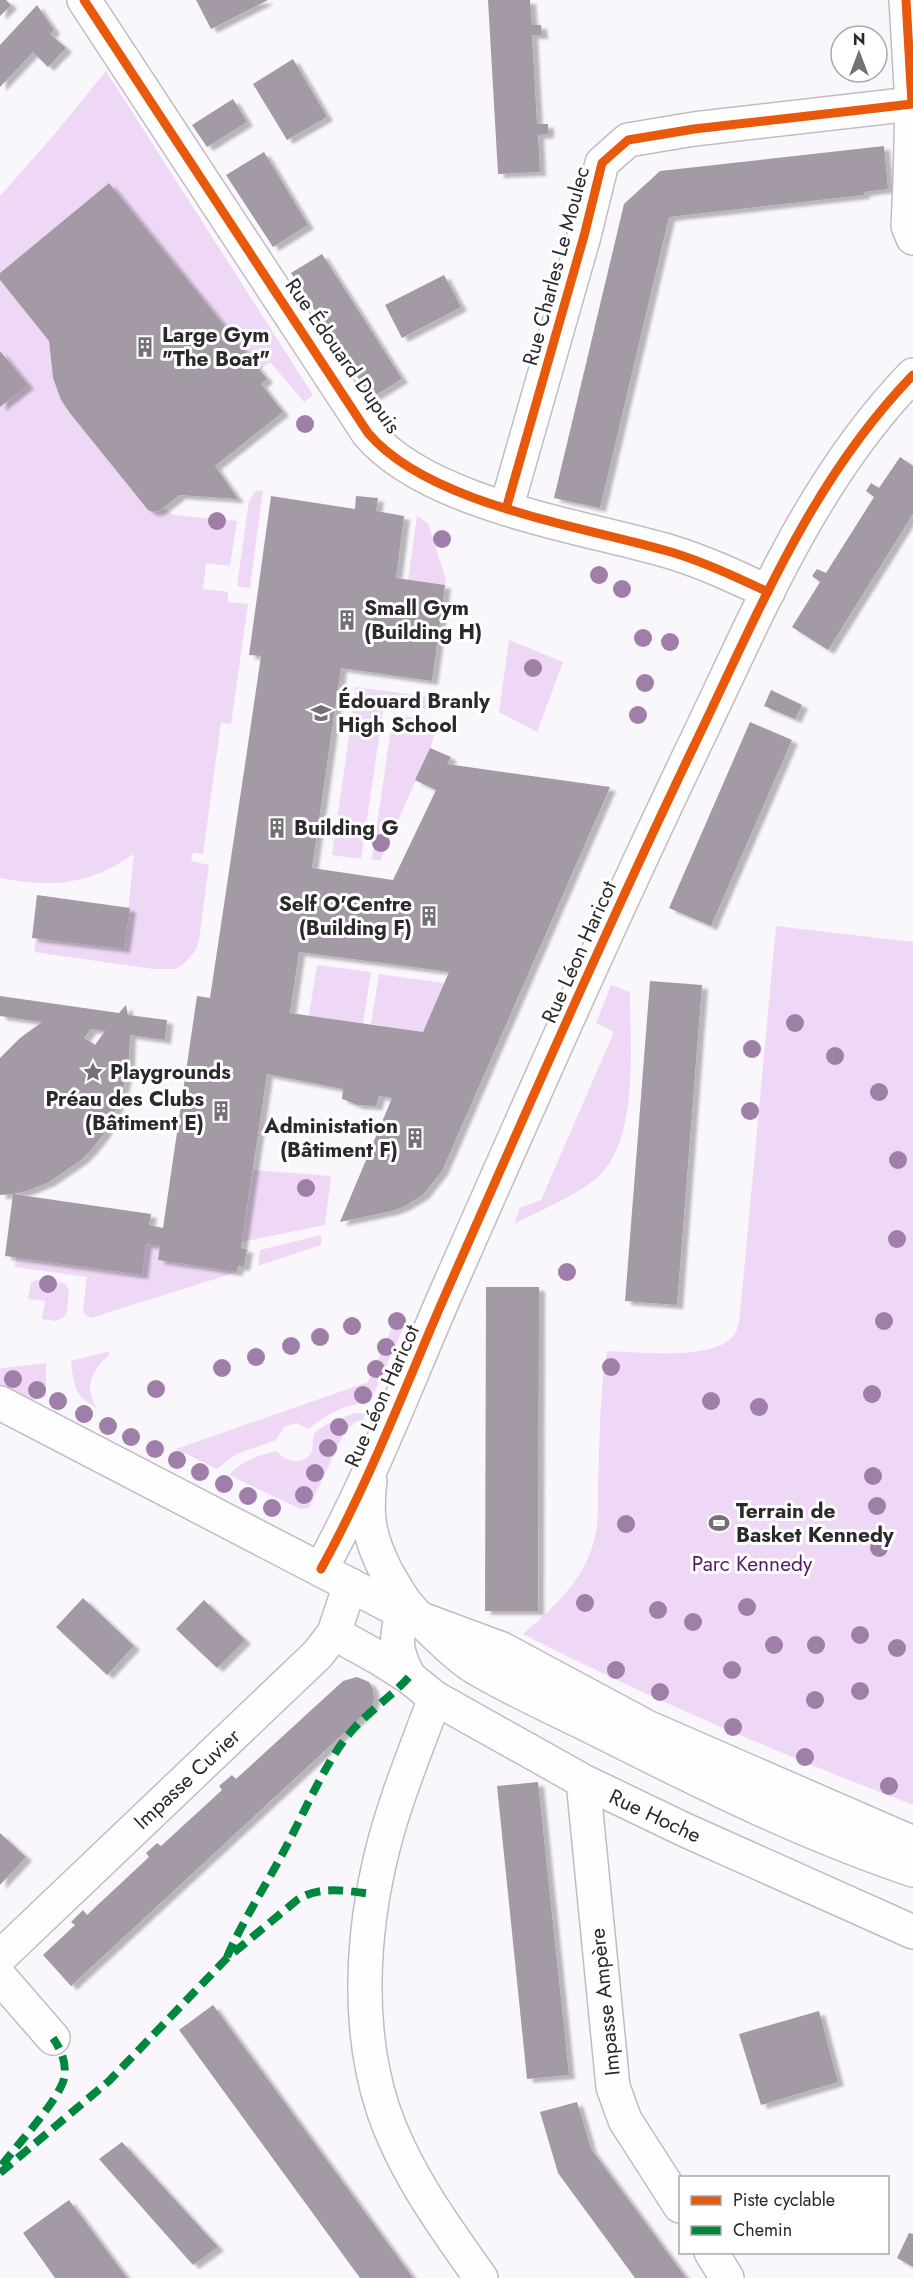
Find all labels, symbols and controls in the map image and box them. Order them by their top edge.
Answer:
north arrow [829,24,889,84]
text: N [853,28,865,51]
street label: Rue Charles Le Moulec [515,163,597,369]
street label: Rue Édouard Dupuis [278,272,408,440]
place label: Large Gym "The Boat" [162,320,270,374]
building icon: Large Gym "The Boat" [133,335,157,359]
place label: Small Gym (Building H) [364,593,482,647]
building icon: Small Gym (Building H) [335,608,359,632]
place label: Édouard Branly High School [338,686,491,740]
school or university icon: Édouard Branly High School [309,701,333,725]
place label: Building G [294,813,399,843]
building icon: Building G [265,816,289,840]
street label: Rue Léon Haricot [534,876,624,1028]
place label: Self O'Centre (Building F) [279,889,412,943]
building icon: Self O'Centre (Building F) [417,904,441,928]
place label: Playgrounds [110,1057,231,1087]
place icon: Playgrounds [81,1060,105,1084]
place label: Préau des Clubs (Bâtiment E) [45,1084,204,1138]
building icon: Préau des Clubs (Bâtiment E) [209,1099,233,1123]
place label: Administation (Bâtiment F) [263,1111,398,1165]
building icon: Administation (Bâtiment F) [403,1126,427,1150]
street label: Rue Léon Haricot [337,1320,427,1472]
place label: Terrain de Basket Kennedy [736,1496,895,1550]
sports icon: Terrain de Basket Kennedy [707,1511,731,1535]
park label: Parc Kennedy [692,1549,813,1579]
street label: Impasse Cuvier [127,1721,247,1836]
street label: Rue Hoche [604,1782,706,1850]
street label: Impasse Ampère [582,1926,628,2077]
legend [679,2176,889,2254]
text: Piste cyclable [733,2187,835,2213]
text: Chemin [733,2217,792,2243]

